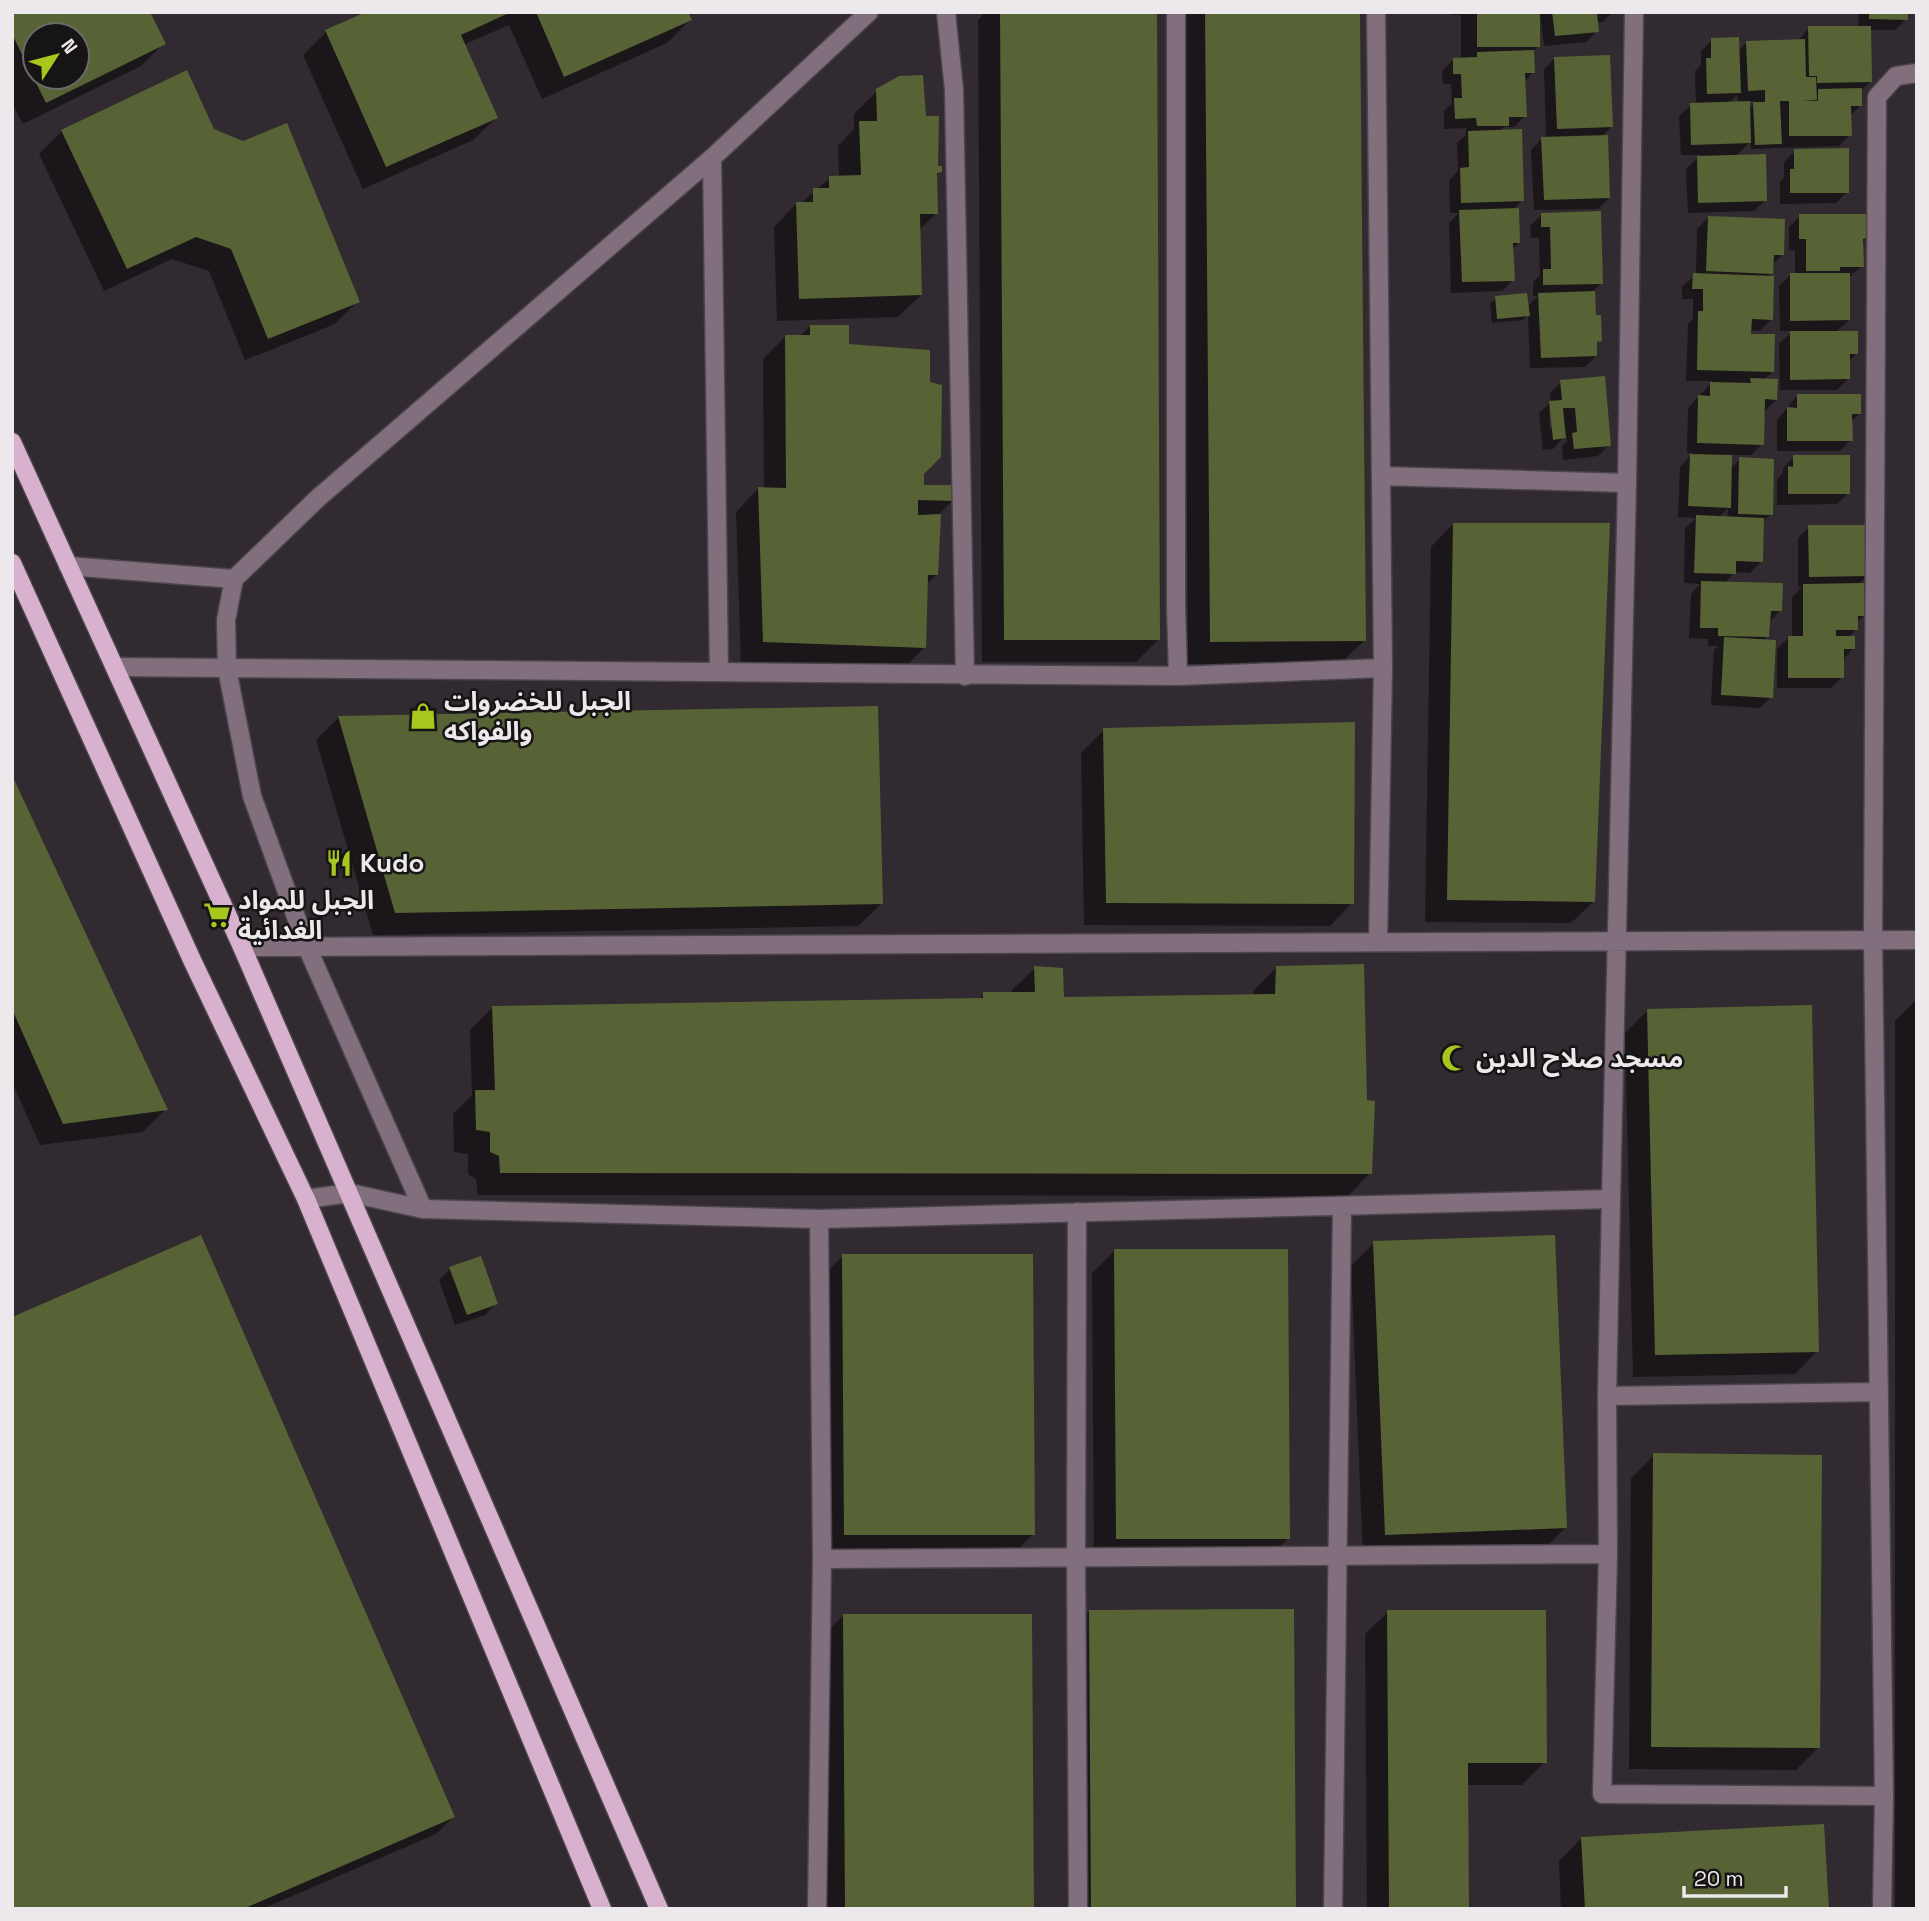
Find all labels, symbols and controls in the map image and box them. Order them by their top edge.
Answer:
north arrow [21,21,91,91]
text: N [55,34,83,59]
place label: الجبل للخضروات والفواكه [444,684,631,748]
shop icon: الجبل للخضروات والفواكه [408,701,438,731]
place label: Kudo [360,846,424,880]
restaurant icon: Kudo [324,848,354,878]
place label: الجبل للمواد الغدائية [238,883,374,947]
supermarket icon: الجبل للمواد الغدائية [202,900,232,930]
place label: مسجد صلاح الدين [1476,1041,1684,1077]
mosque icon: مسجد صلاح الدين [1440,1043,1470,1073]
scale bar [1684,1854,1786,1898]
text: 20 m [1694,1865,1744,1892]

